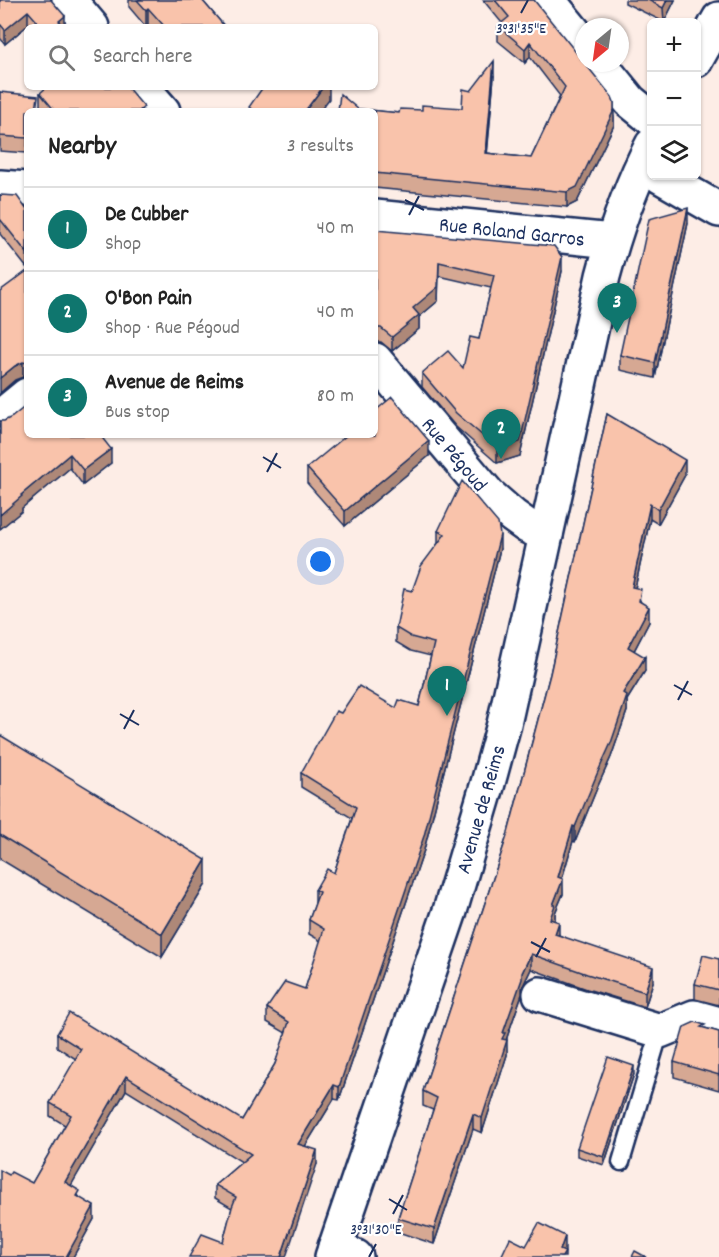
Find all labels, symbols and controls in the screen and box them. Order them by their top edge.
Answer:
north arrow [575,18,629,72]
map controls [647,18,701,180]
button: + [647,18,701,72]
text: 3°31'35"E [496,19,546,41]
search box [24,24,378,90]
icon: search [45,41,78,74]
text: Search here [93,42,192,73]
button: − [647,72,701,126]
button: layers [647,126,701,180]
text: Nearby [48,129,116,166]
text: 3 results [287,133,354,161]
text: De Cubber [105,200,188,231]
street label: Rue Roland Garros [437,211,586,257]
text: 1 [65,215,70,243]
text: 40 m [316,215,354,243]
text: Shop [105,231,141,259]
text: O'Bon Pain [105,284,192,315]
pin: 3 [598,284,636,333]
text: 2 [63,299,72,327]
text: 40 m [316,299,354,327]
text: Shop · Rue Pégoud [105,315,240,343]
text: Avenue de Reims [105,368,244,399]
text: 3 [63,383,72,411]
text: 80 m [317,383,354,411]
text: Bus stop [105,399,170,427]
pin: 2 [482,410,520,459]
street label: Rue Pégoud [412,412,493,500]
your location [306,547,335,576]
pin: 1 [428,666,466,716]
street label: Avenue de Reims [450,742,516,878]
text: 3°31'30"E [350,1220,402,1242]

